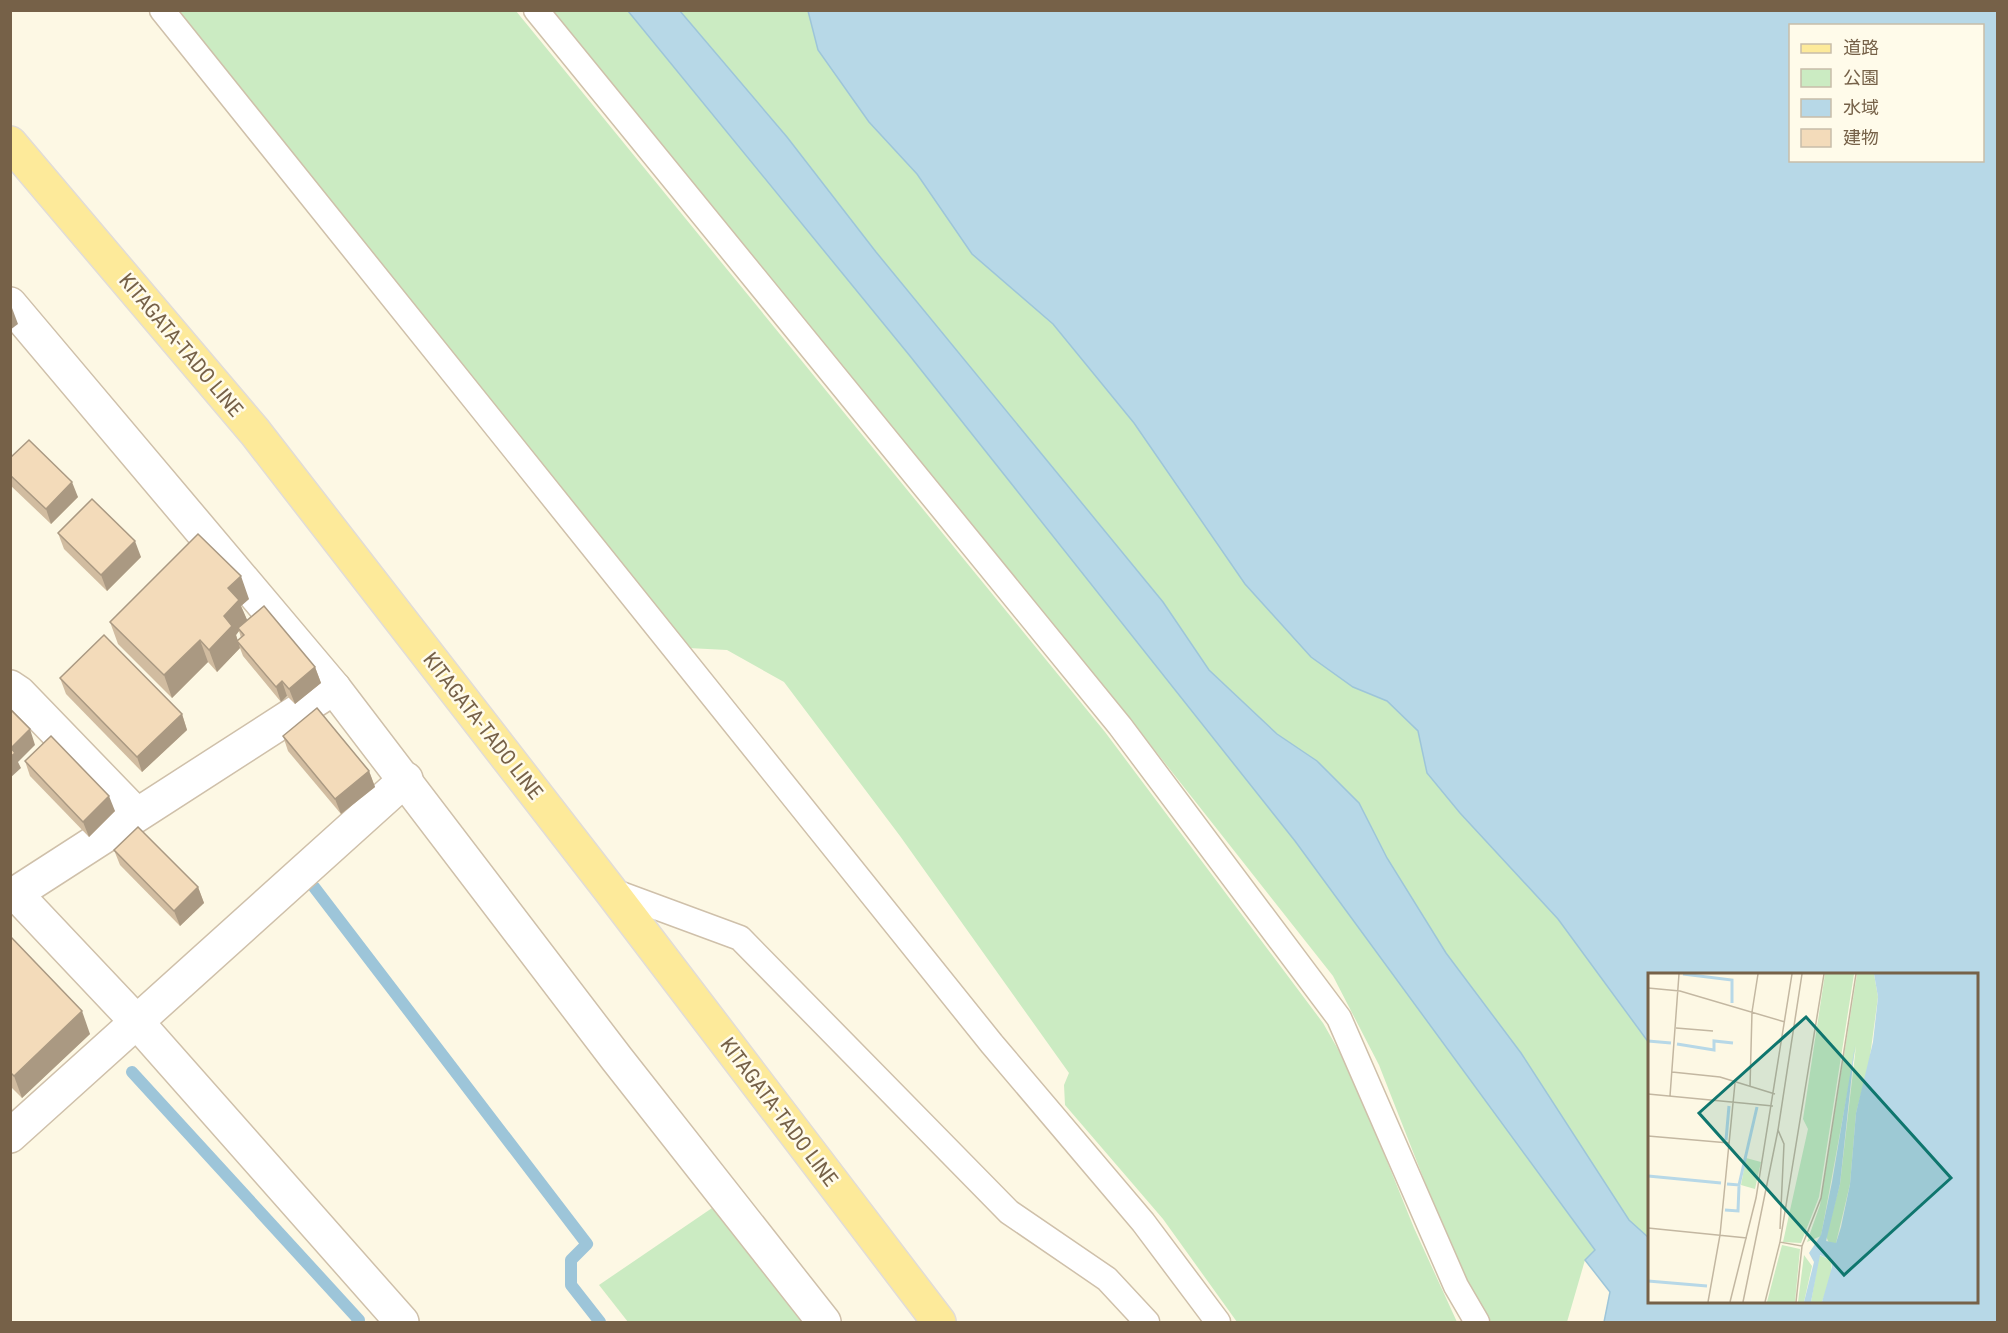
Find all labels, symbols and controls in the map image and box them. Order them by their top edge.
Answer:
legend [1789,24,1984,162]
text: 道路 [1843,37,1879,58]
text: 公園 [1843,67,1879,88]
text: 水域 [1843,97,1879,118]
text: 建物 [1843,127,1879,148]
street label: KITAGATA-TADO LINE [114,269,248,421]
street label: KITAGATA-TADO LINE [418,648,548,804]
inset map [1648,973,1978,1303]
street label: KITAGATA-TADO LINE [715,1033,843,1191]

